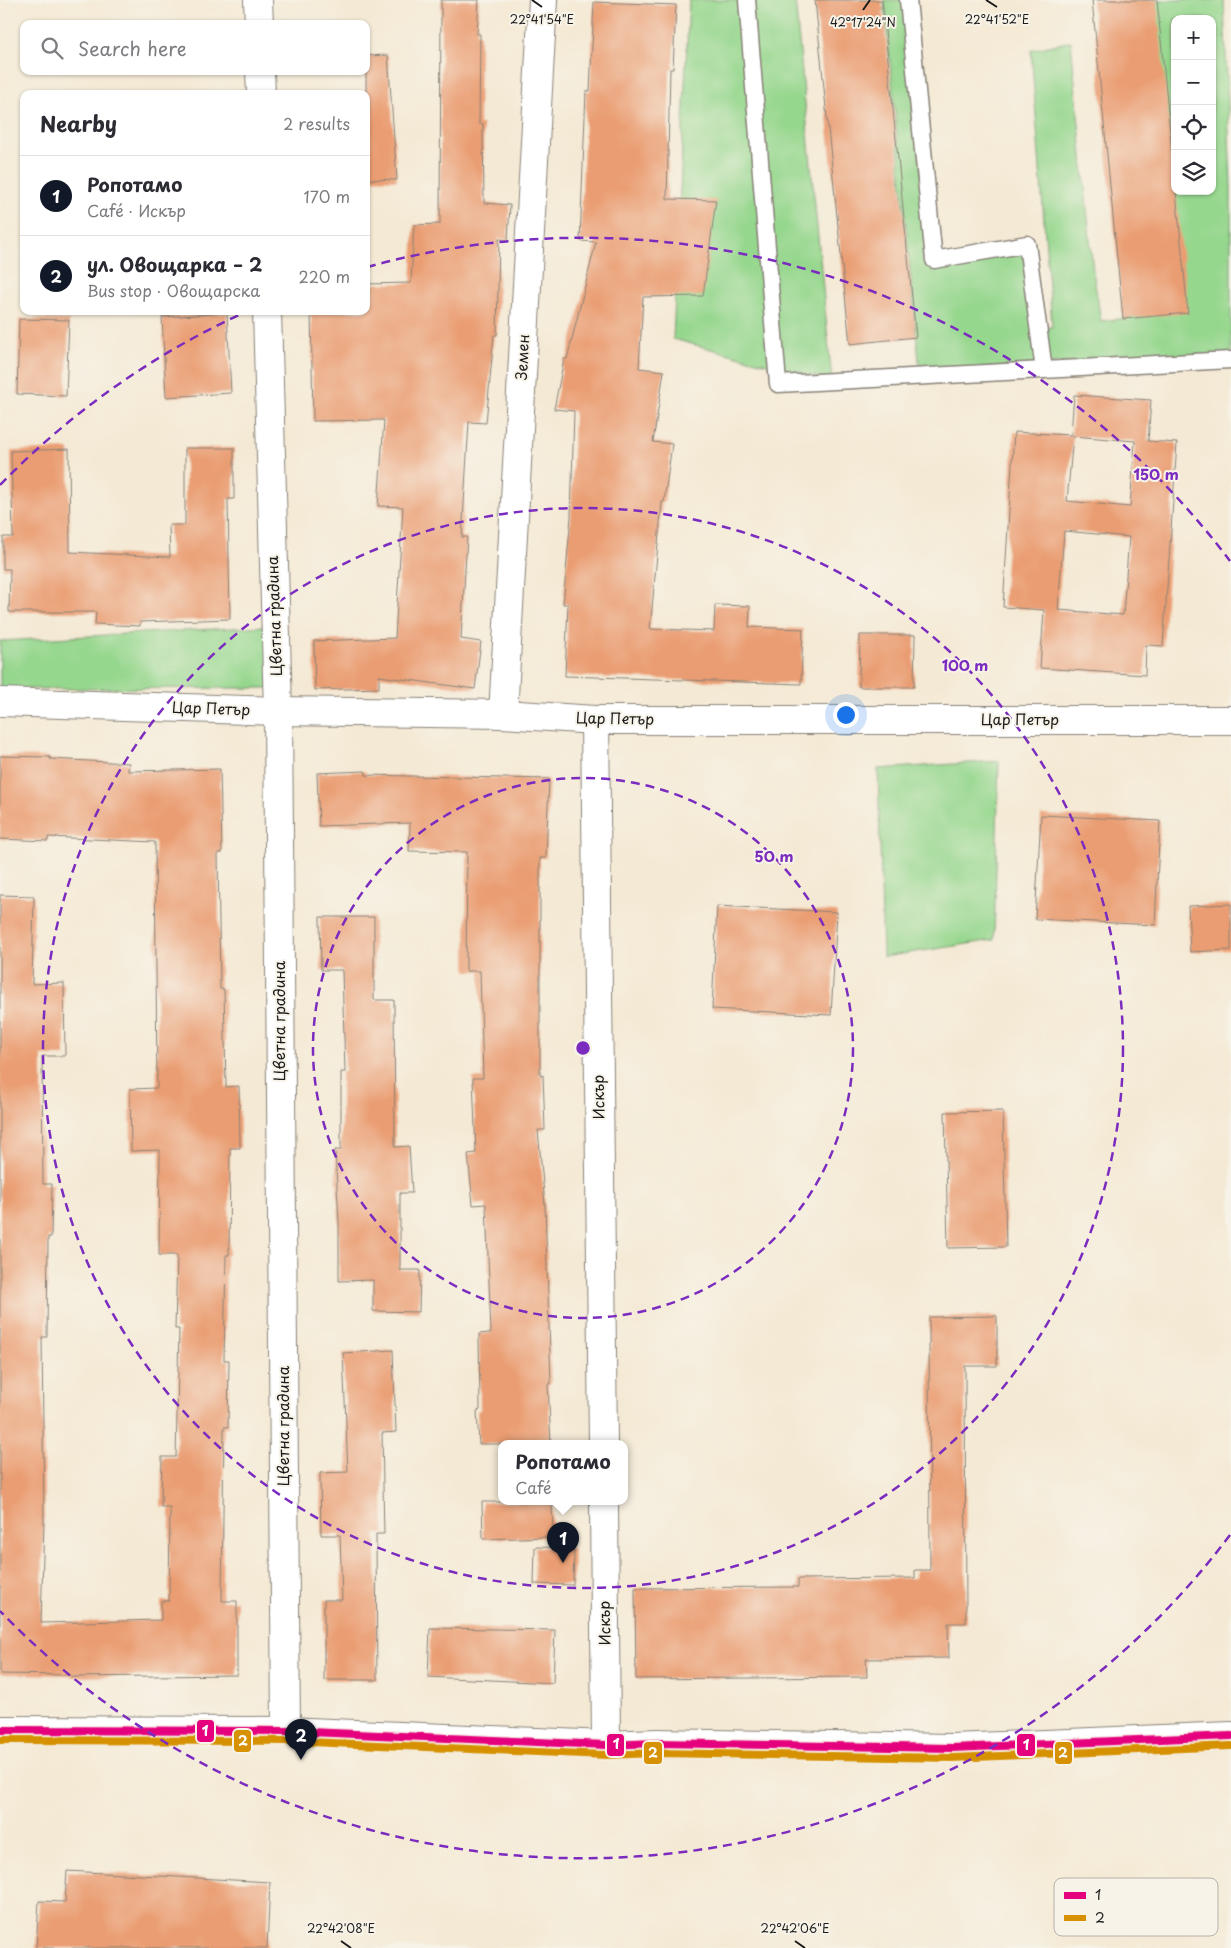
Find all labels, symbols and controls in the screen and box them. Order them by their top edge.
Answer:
text: 22°41'54"E [510,10,574,28]
text: 22°41'52"E [965,10,1029,28]
text: 42°17'24"N [830,13,896,31]
map controls [1171,15,1216,195]
button: + [1171,15,1216,60]
search box [20,20,370,75]
icon: search [38,34,66,62]
text: Search here [78,34,187,62]
button: − [1171,60,1216,105]
button: locate [1171,105,1216,150]
text: Nearby [40,107,117,139]
text: 2 results [283,111,350,135]
button: layers [1171,150,1216,195]
text: Ропотамо [87,170,182,198]
text: 1 [52,184,60,208]
text: 170 m [304,184,350,208]
text: Café · Искър [87,198,186,222]
text: ул. Овощарка – 2 [87,250,262,278]
text: 2 [50,264,62,288]
text: 220 m [299,264,350,288]
text: Bus stop · Овощарска [87,278,260,302]
street label: Земен [509,333,534,380]
text: 150 m [1133,462,1179,485]
street label: Цветна градина [260,555,287,677]
text: 100 m [942,653,988,676]
street label: Цар Петър [172,695,251,720]
your location [833,702,859,728]
street label: Цар Петър [576,705,654,730]
street label: Цар Петър [981,707,1059,730]
text: 50 m [755,844,793,867]
street label: Цветна градина [267,960,290,1081]
centre of rings [574,1039,592,1057]
street label: Искър [586,1075,609,1120]
street label: Цветна градина [271,1365,294,1486]
popup [498,1440,628,1505]
text: Ропотамо [515,1447,611,1475]
text: Café [515,1475,551,1499]
pin: 1 [547,1522,579,1563]
street label: Искър [592,1601,615,1646]
line badge: 1 [196,1719,215,1743]
pin: 2 [285,1719,317,1760]
text: 1 [202,1720,209,1741]
line badge: 2 [233,1729,252,1753]
text: 2 [238,1730,248,1751]
line badge: 1 [606,1733,625,1757]
text: 1 [613,1733,620,1754]
line badge: 1 [1016,1733,1036,1757]
text: 1 [1023,1734,1030,1755]
line badge: 2 [643,1741,663,1765]
line badge: 2 [1054,1741,1073,1765]
text: 2 [648,1742,658,1763]
text: 2 [1058,1742,1068,1763]
legend [1054,1878,1218,1936]
text: 1 [1095,1884,1101,1905]
text: 2 [1095,1907,1105,1928]
text: 22°42'08"E [307,1919,375,1937]
text: 22°42'06"E [761,1919,829,1937]

